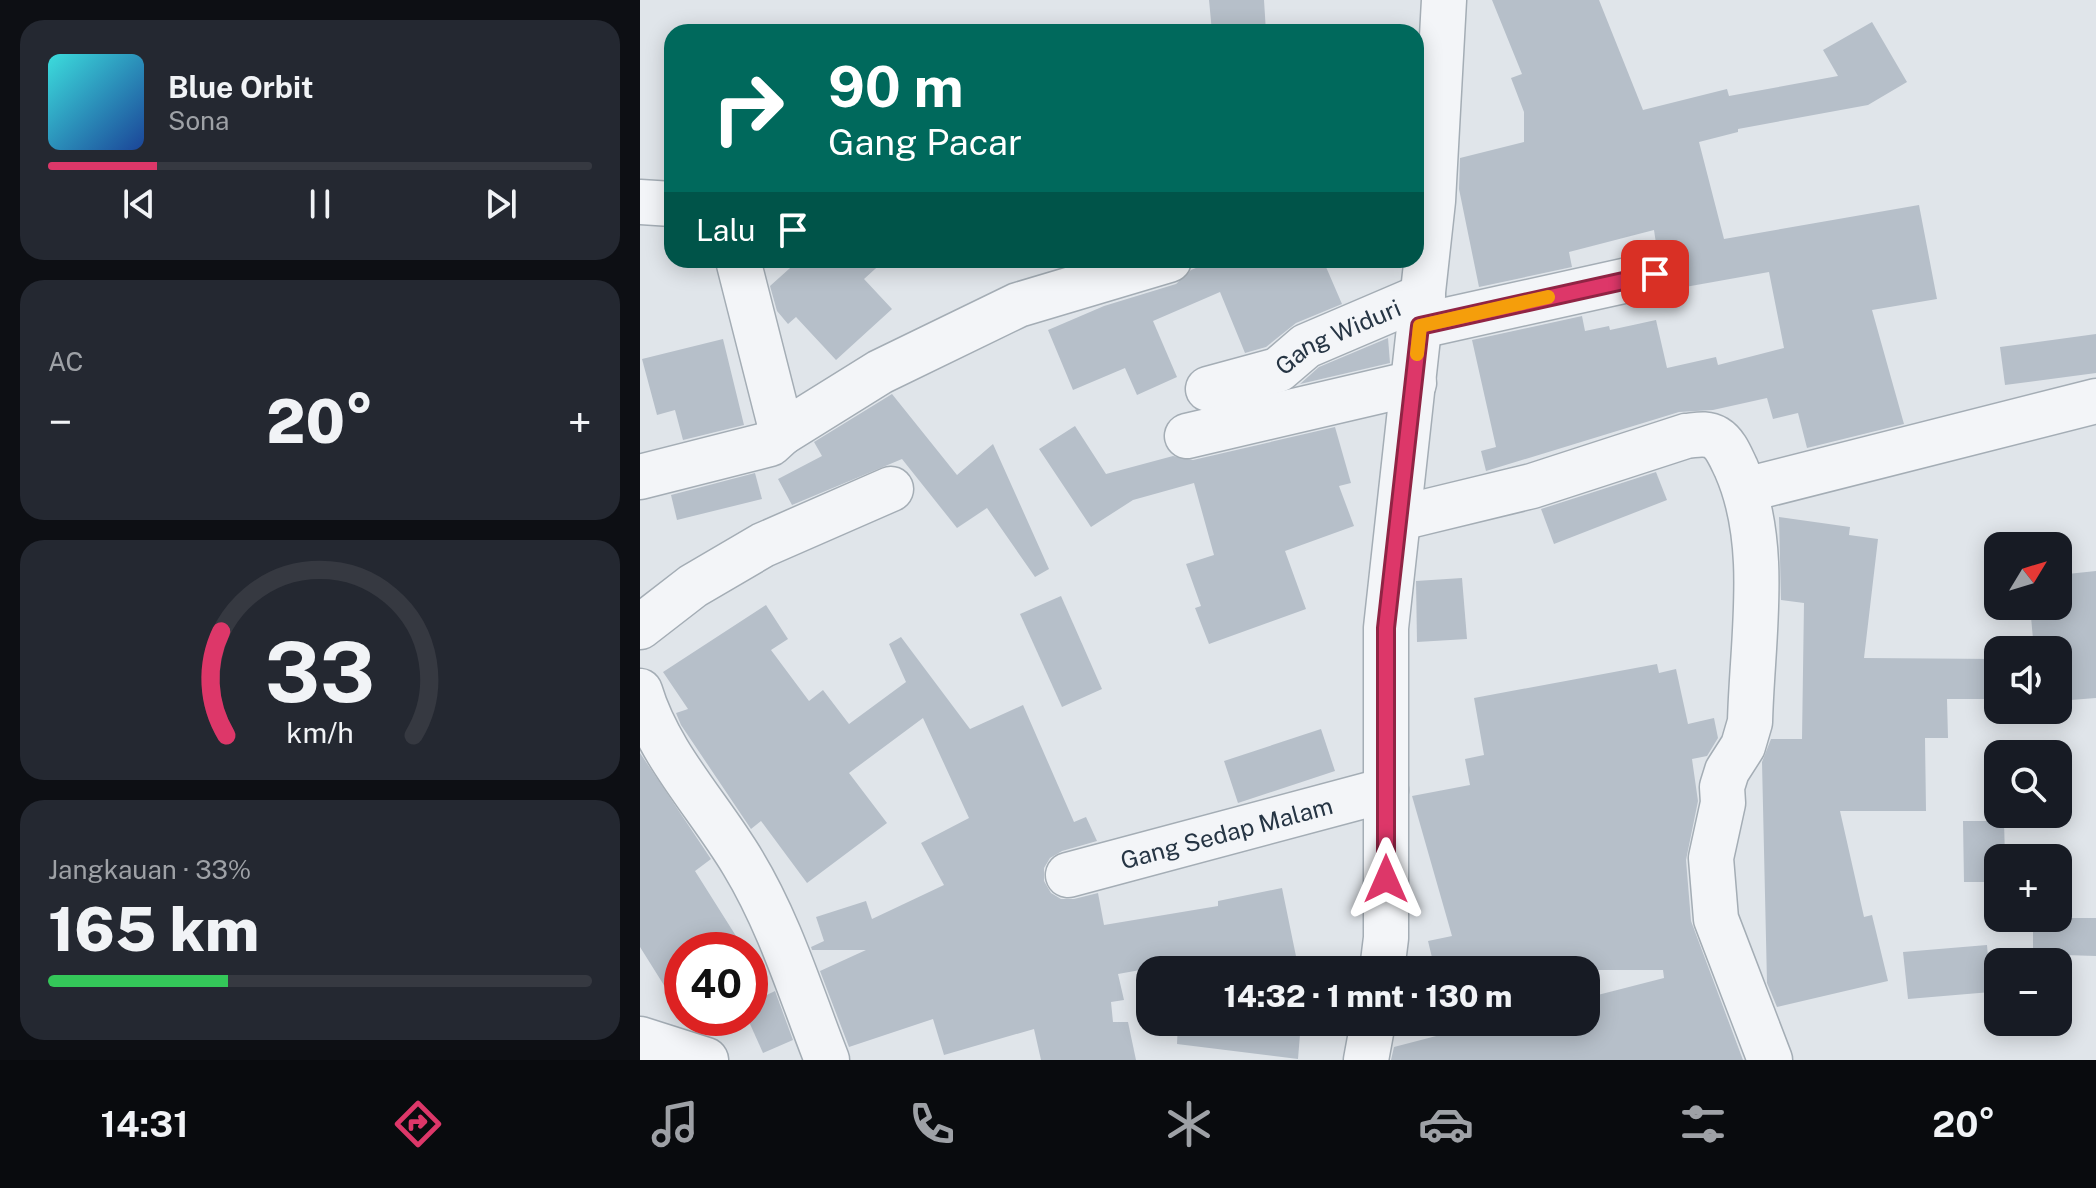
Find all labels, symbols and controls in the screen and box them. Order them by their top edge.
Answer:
text: 90 m [828,54,964,120]
icon: right [696,56,800,160]
text: Blue Orbit [168,69,314,105]
text: Sona [168,105,229,136]
text: Gang Pacar [828,121,1022,163]
icon: previous [117,182,161,226]
icon: pause [298,182,342,226]
icon: next [479,182,523,226]
icon: arrive [771,208,815,252]
text: Lalu [696,212,755,248]
pin [1621,240,1689,308]
icon: arrive [1633,252,1677,296]
street label: Gang Widuri [1269,293,1405,380]
text: AC [48,346,83,377]
text: 20° [266,386,374,457]
text: − [48,396,72,448]
text: + [568,396,592,448]
north arrow [1984,532,2072,620]
map controls [1984,532,2072,1036]
text: 33 [265,623,375,721]
button: sound [1984,636,2072,724]
text: km/h [286,716,354,749]
button: search [1984,740,2072,828]
street label: Gang Sedap Malam [1117,791,1336,874]
position arrow [1344,837,1428,921]
button: + [1984,844,2072,932]
text: Jangkauan · 33% [48,854,251,885]
text: 165 km [48,894,259,965]
speed limit sign: 40 [664,932,768,1036]
button: − [1984,948,2072,1036]
text: 14:32 · 1 mnt · 130 m [1224,978,1512,1014]
icon: directions [390,1096,446,1152]
icon: music [647,1096,703,1152]
icon: phone [904,1096,960,1152]
icon: climate [1161,1096,1217,1152]
icon: car [1418,1096,1474,1152]
icon: filters [1675,1096,1731,1152]
text: 14:31 [101,1103,189,1145]
text: 20° [1932,1103,1995,1145]

